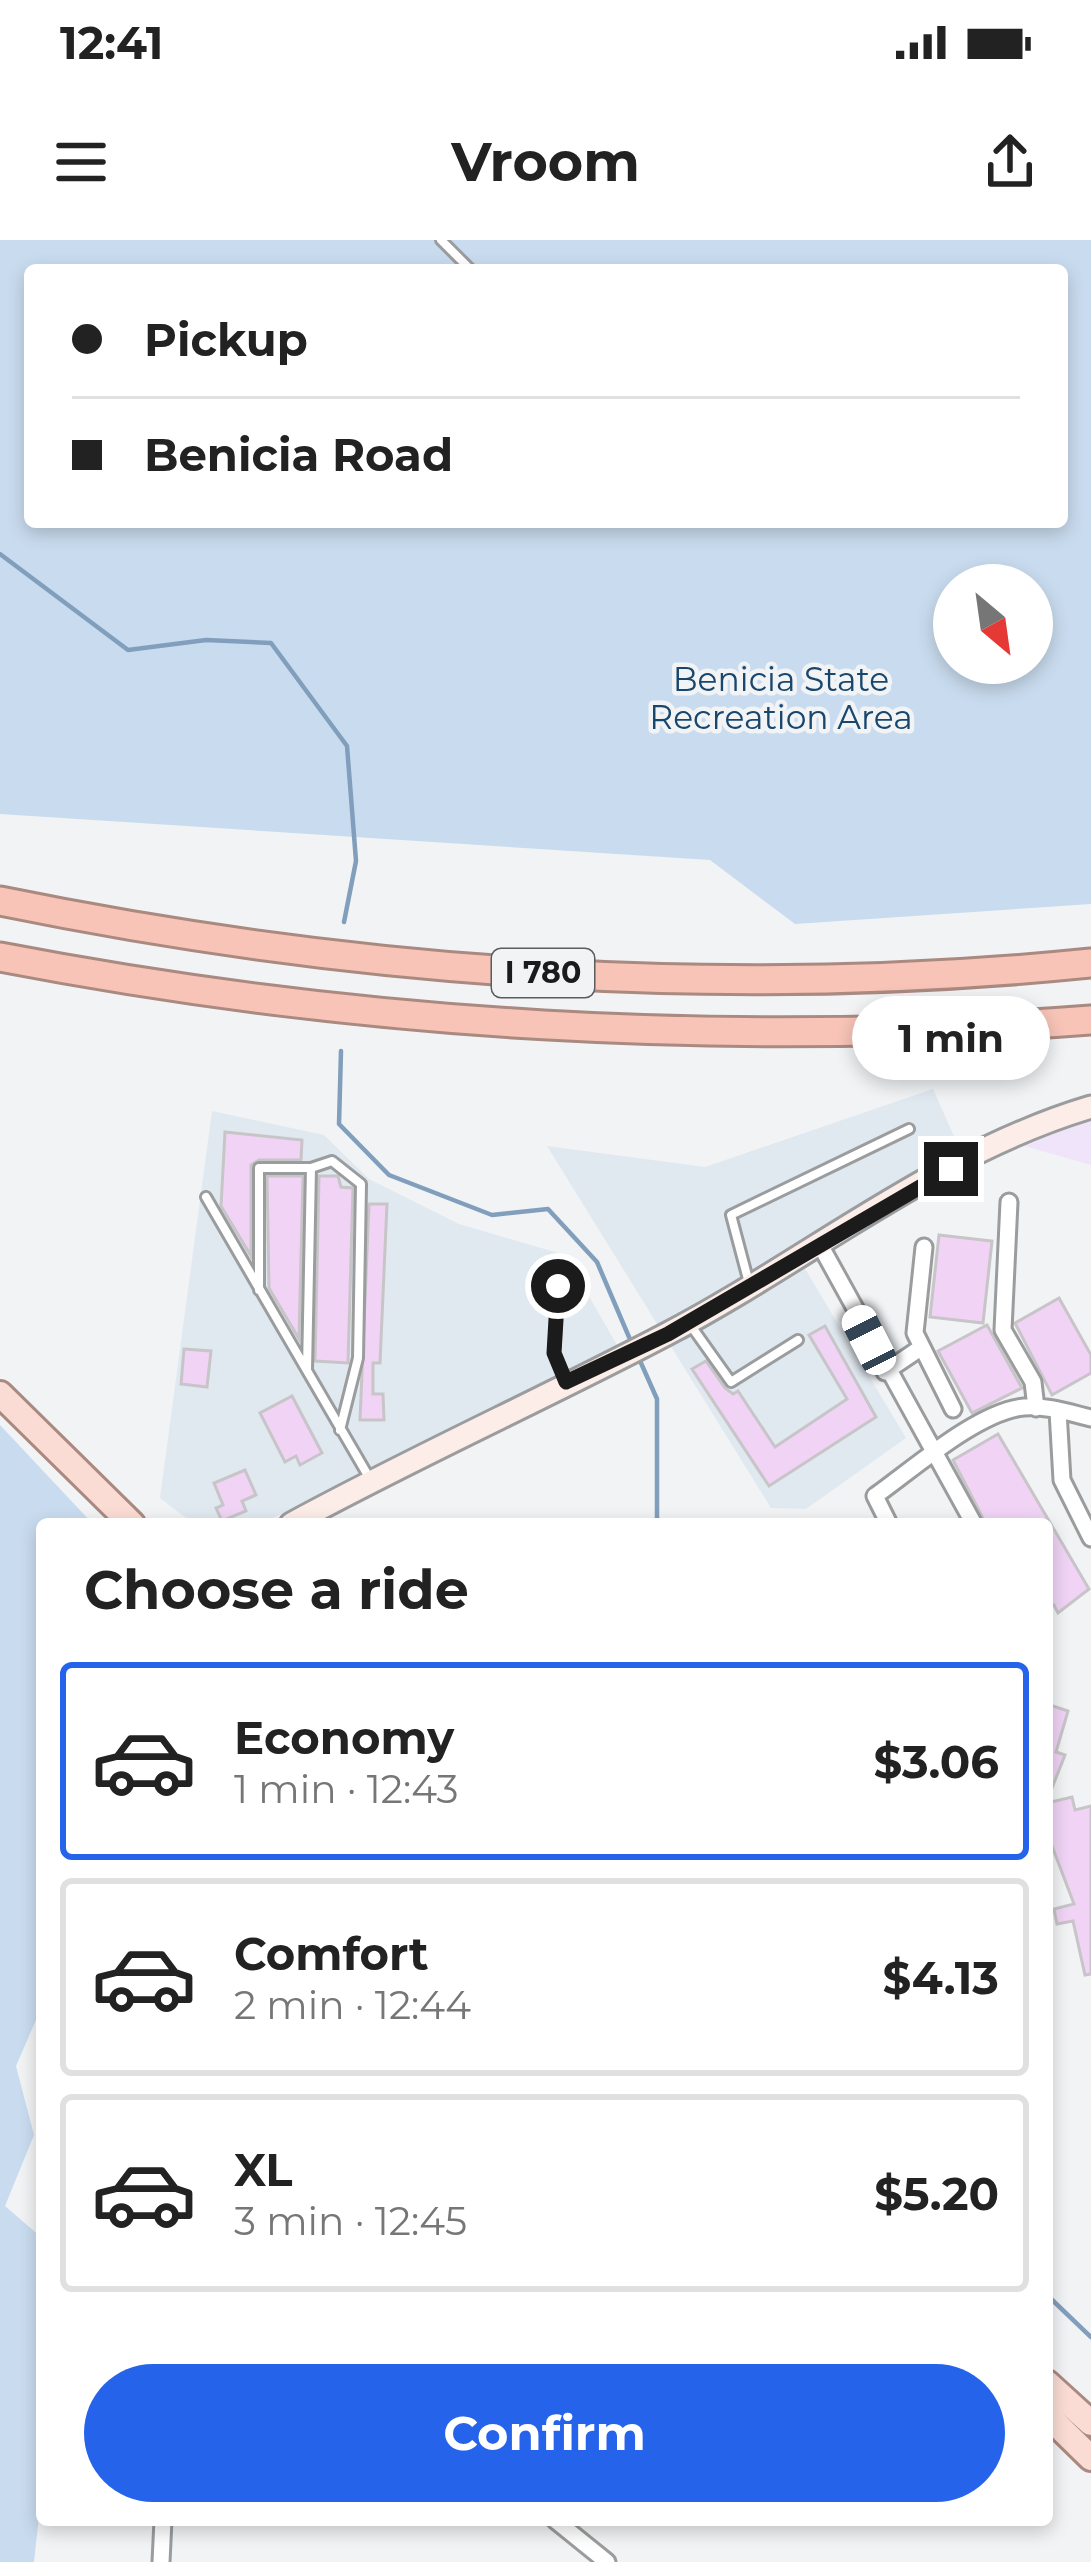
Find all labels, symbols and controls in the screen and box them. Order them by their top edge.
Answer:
text: 12:41 [60,15,164,70]
icon: menu [48,129,114,195]
text: Vroom [451,129,640,195]
icon: share [977,129,1043,195]
text: Pickup [144,312,308,367]
text: Benicia Road [144,427,453,482]
north arrow [933,564,1053,684]
map controls [933,564,1053,684]
park label: Benicia State Recreation Area [649,659,913,737]
road number: I 780 [492,949,594,997]
callout: 1 min [852,995,1050,1079]
text: 1 min [898,1014,1004,1062]
route end [924,1142,978,1196]
route start [531,1259,585,1313]
car [837,1300,901,1380]
text: Choose a ride [84,1557,469,1623]
icon: car [90,1707,198,1815]
text: Economy [234,1710,454,1765]
text: $3.06 [873,1734,999,1789]
text: 1 min · 12:43 [234,1765,459,1813]
icon: car [90,1923,198,2031]
text: Comfort [234,1926,429,1981]
text: $4.13 [883,1950,999,2005]
text: 2 min · 12:44 [234,1981,471,2029]
icon: car [90,2139,198,2247]
text: XL [234,2142,292,2197]
text: $5.20 [874,2166,999,2221]
text: 3 min · 12:45 [234,2197,467,2245]
button: Confirm [84,2364,1005,2502]

